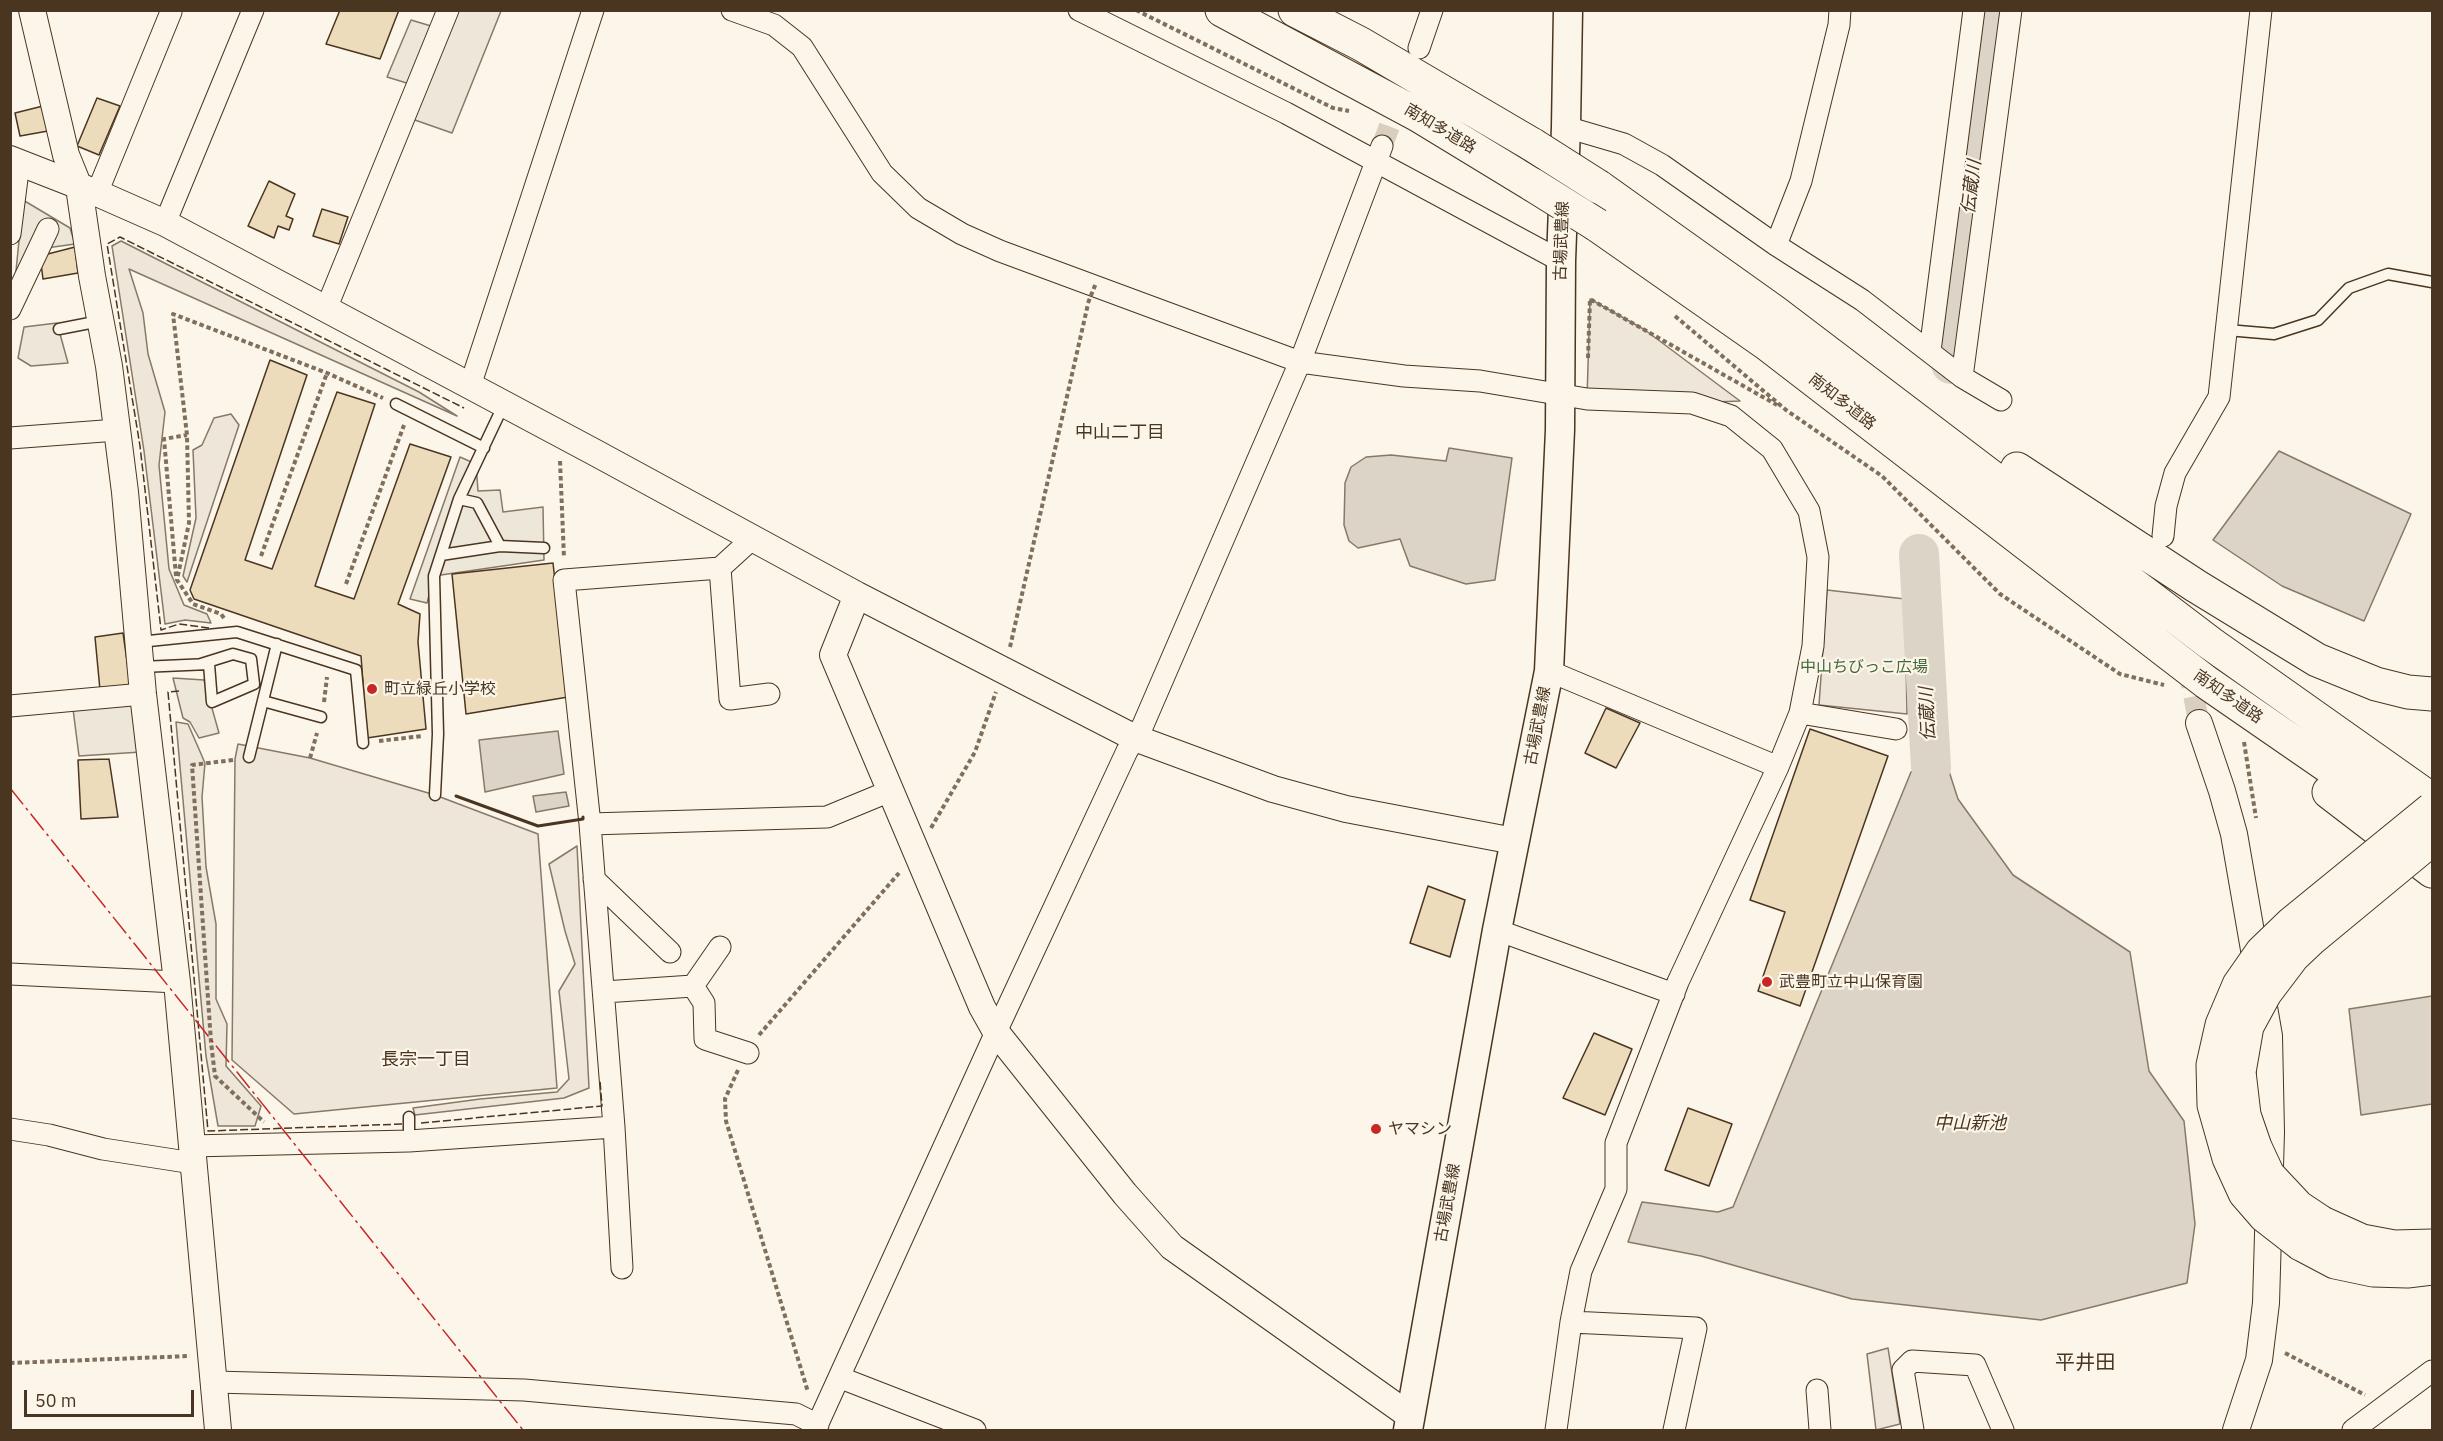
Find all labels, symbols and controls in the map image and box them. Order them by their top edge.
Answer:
street label: 南知多道路 [1401,100,1479,158]
water label: 伝蔵川 [1958,159,1986,215]
street label: 古場武豊線 [1551,201,1573,281]
street label: 南知多道路 [1805,370,1879,434]
district label: 中山二丁目 [1075,422,1165,444]
park label: 中山ちびっこ広場 [1800,657,1928,677]
street label: 南知多道路 [2190,666,2266,728]
place label: 町立緑丘小学校 [384,679,496,699]
marker: 町立緑丘小学校 [365,682,379,696]
street label: 古場武豊線 [1521,685,1555,767]
water label: 伝蔵川 [1916,686,1940,742]
place label: 武豊町立中山保育園 [1779,972,1923,992]
marker: 武豊町立中山保育園 [1760,975,1774,989]
district label: 長宗一丁目 [381,1049,471,1071]
water label: 中山新池 [1934,1113,2006,1135]
place label: ヤマシン [1388,1119,1452,1139]
marker: ヤマシン [1369,1122,1383,1136]
street label: 古場武豊線 [1432,1162,1464,1244]
district label: 平井田 [2055,1351,2115,1375]
scale bar [27,1378,196,1416]
text: 50 m [35,1389,77,1412]

